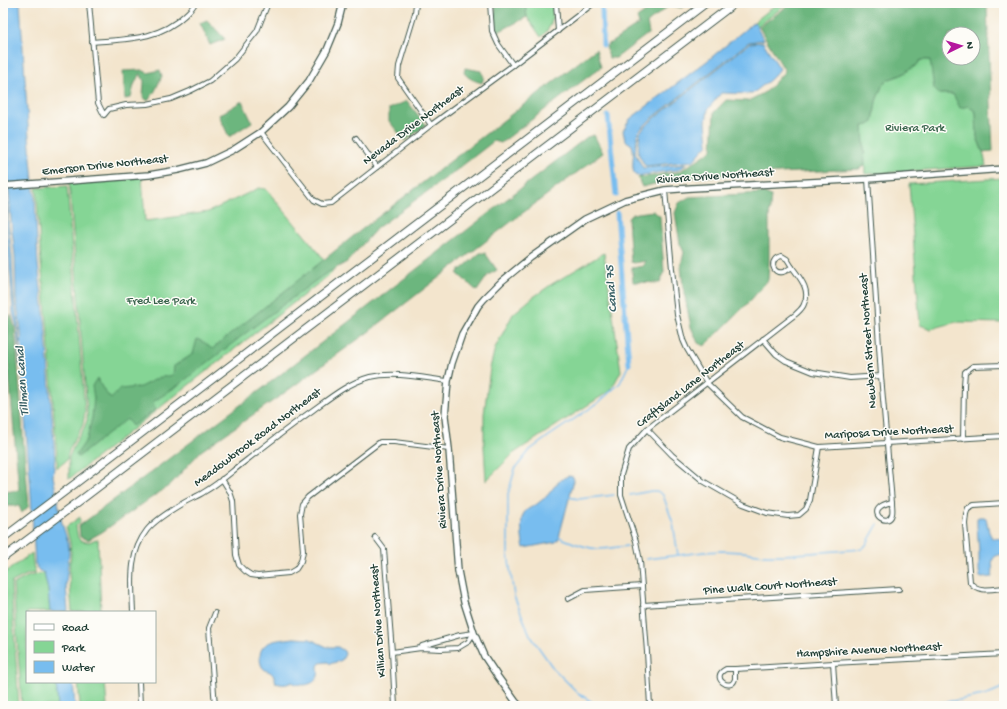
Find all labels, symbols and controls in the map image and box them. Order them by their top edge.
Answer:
north arrow [941,26,981,66]
text: N [963,41,975,49]
street label: Nevada Drive Northeast [361,83,468,169]
park label: Riviera Park [885,122,946,136]
street label: Emerson Drive Northeast [41,152,170,180]
street label: Riviera Drive Northeast [656,166,775,188]
water label: Canal 75 [603,264,621,313]
street label: Newbern Street Northeast [857,272,881,409]
park label: Fred Lee Park [126,295,197,309]
street label: Craftsland Lane Northeast [634,338,749,431]
water label: Tillman Canal [13,345,33,416]
street label: Meadowbrook Road Northeast [192,385,325,490]
street label: Riviera Drive Northeast [429,410,451,529]
street label: Mariposa Drive Northeast [824,423,955,443]
street label: Killian Drive Northeast [368,563,390,678]
street label: Pine Walk Court Northeast [702,575,838,599]
legend [26,611,156,683]
text: Road [62,622,89,636]
street label: Hampshire Avenue Northeast [796,640,943,662]
text: Park [61,642,87,656]
text: Water [62,662,96,676]

